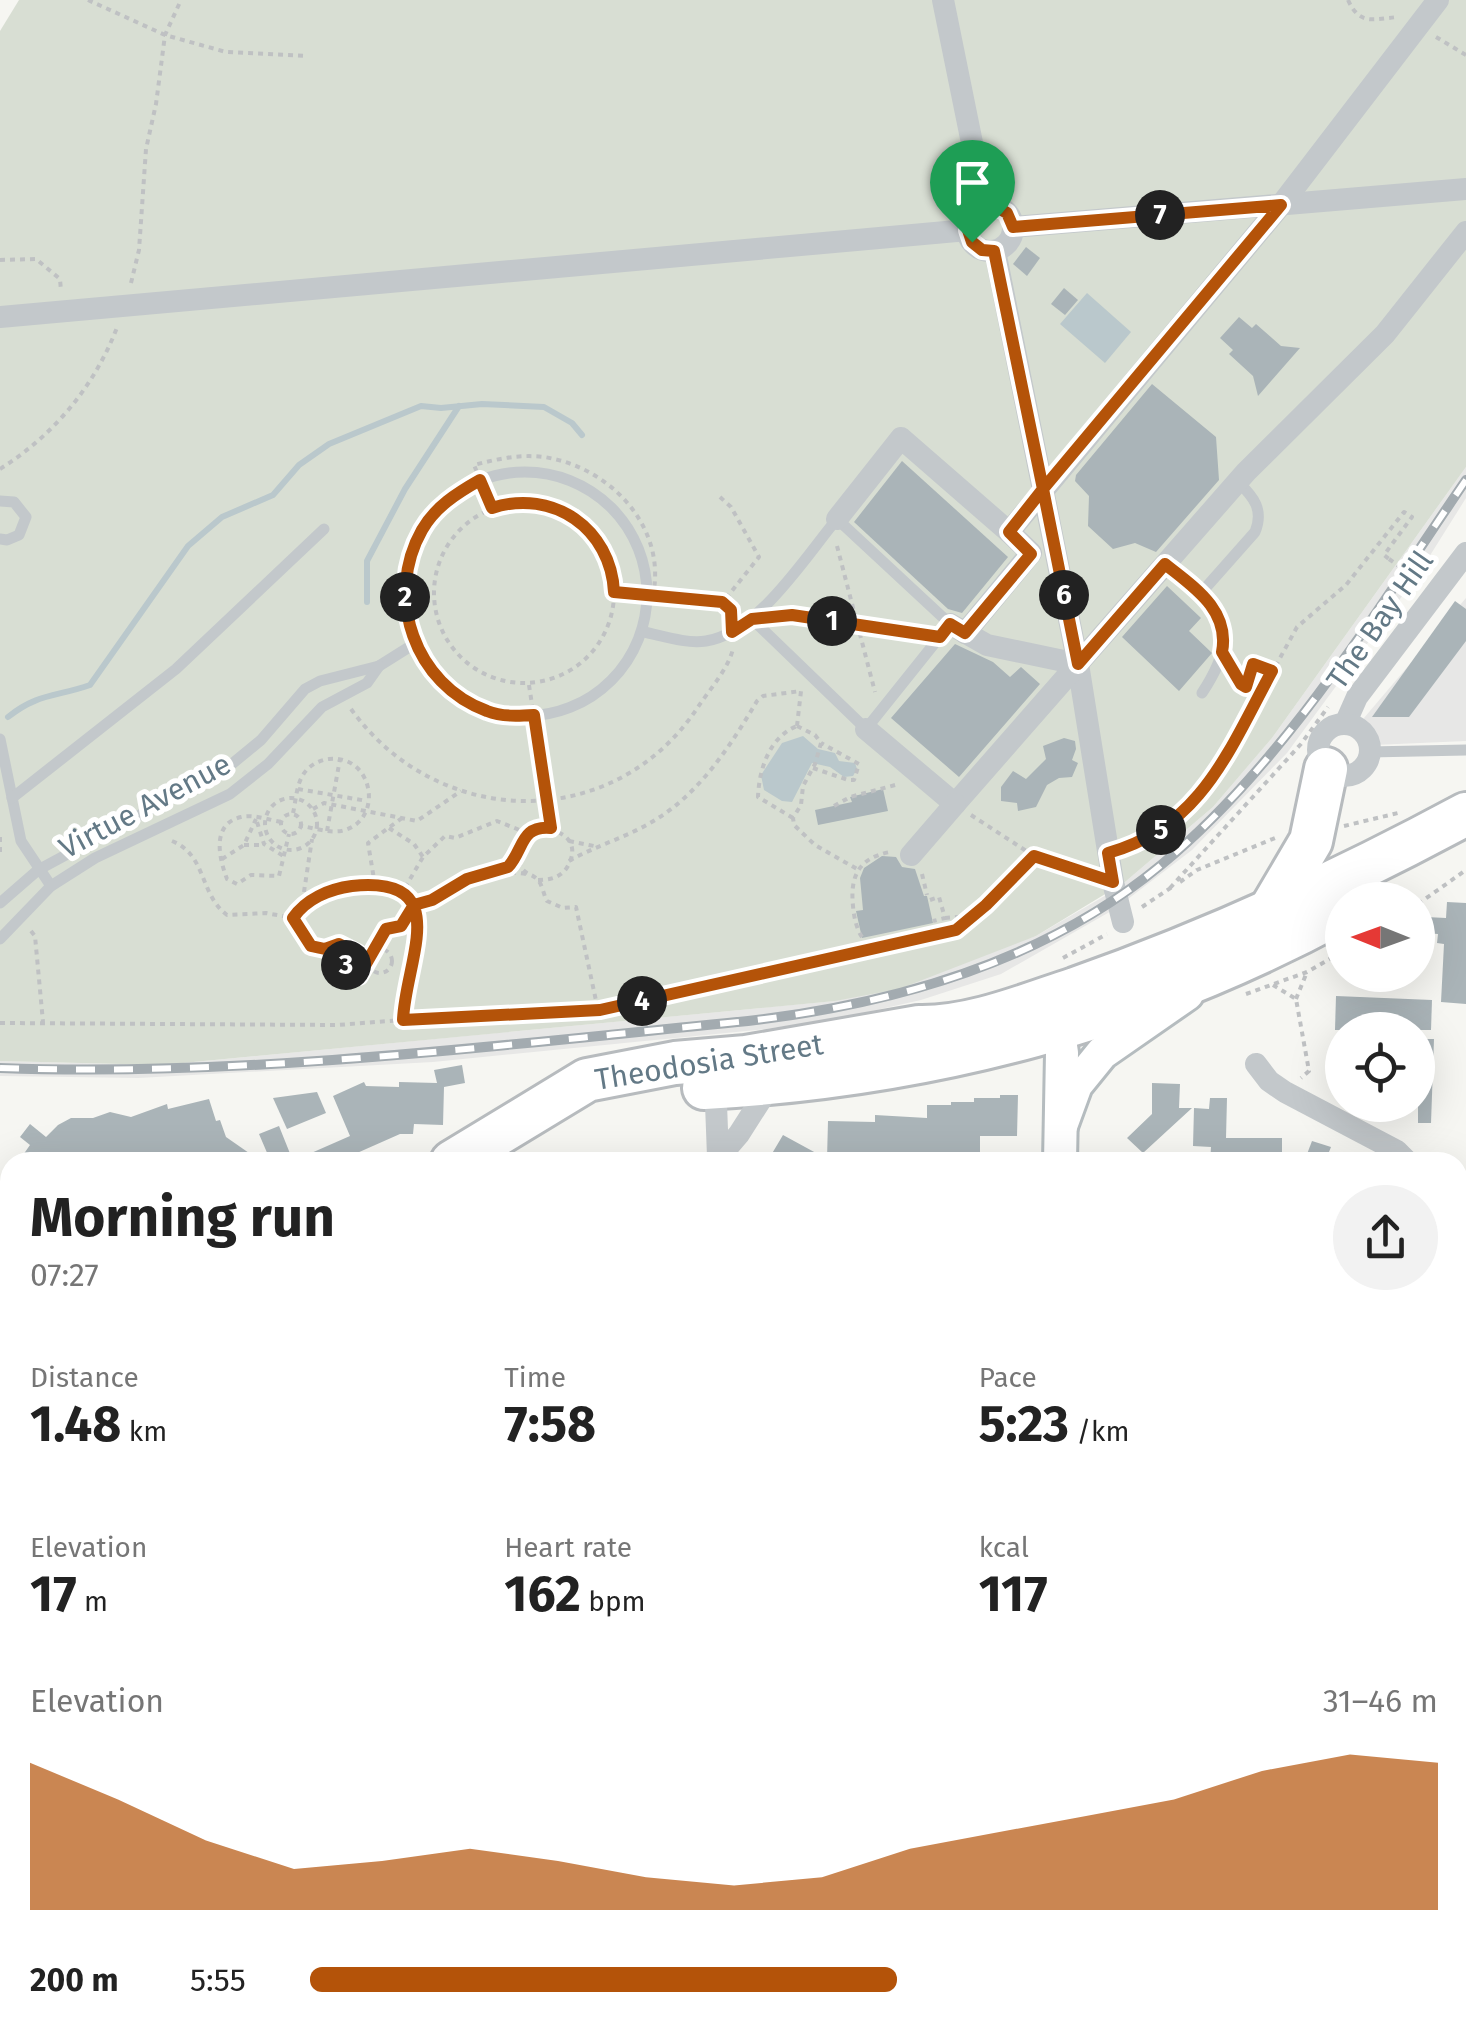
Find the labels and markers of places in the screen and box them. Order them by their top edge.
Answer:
pin [930,140,1015,243]
pin: 7 [1135,190,1185,240]
pin: 6 [1039,570,1089,620]
pin: 2 [380,572,430,622]
pin: 1 [807,596,857,646]
pin: 5 [1136,805,1186,855]
pin: 3 [321,940,371,990]
pin: 4 [617,976,667,1026]

